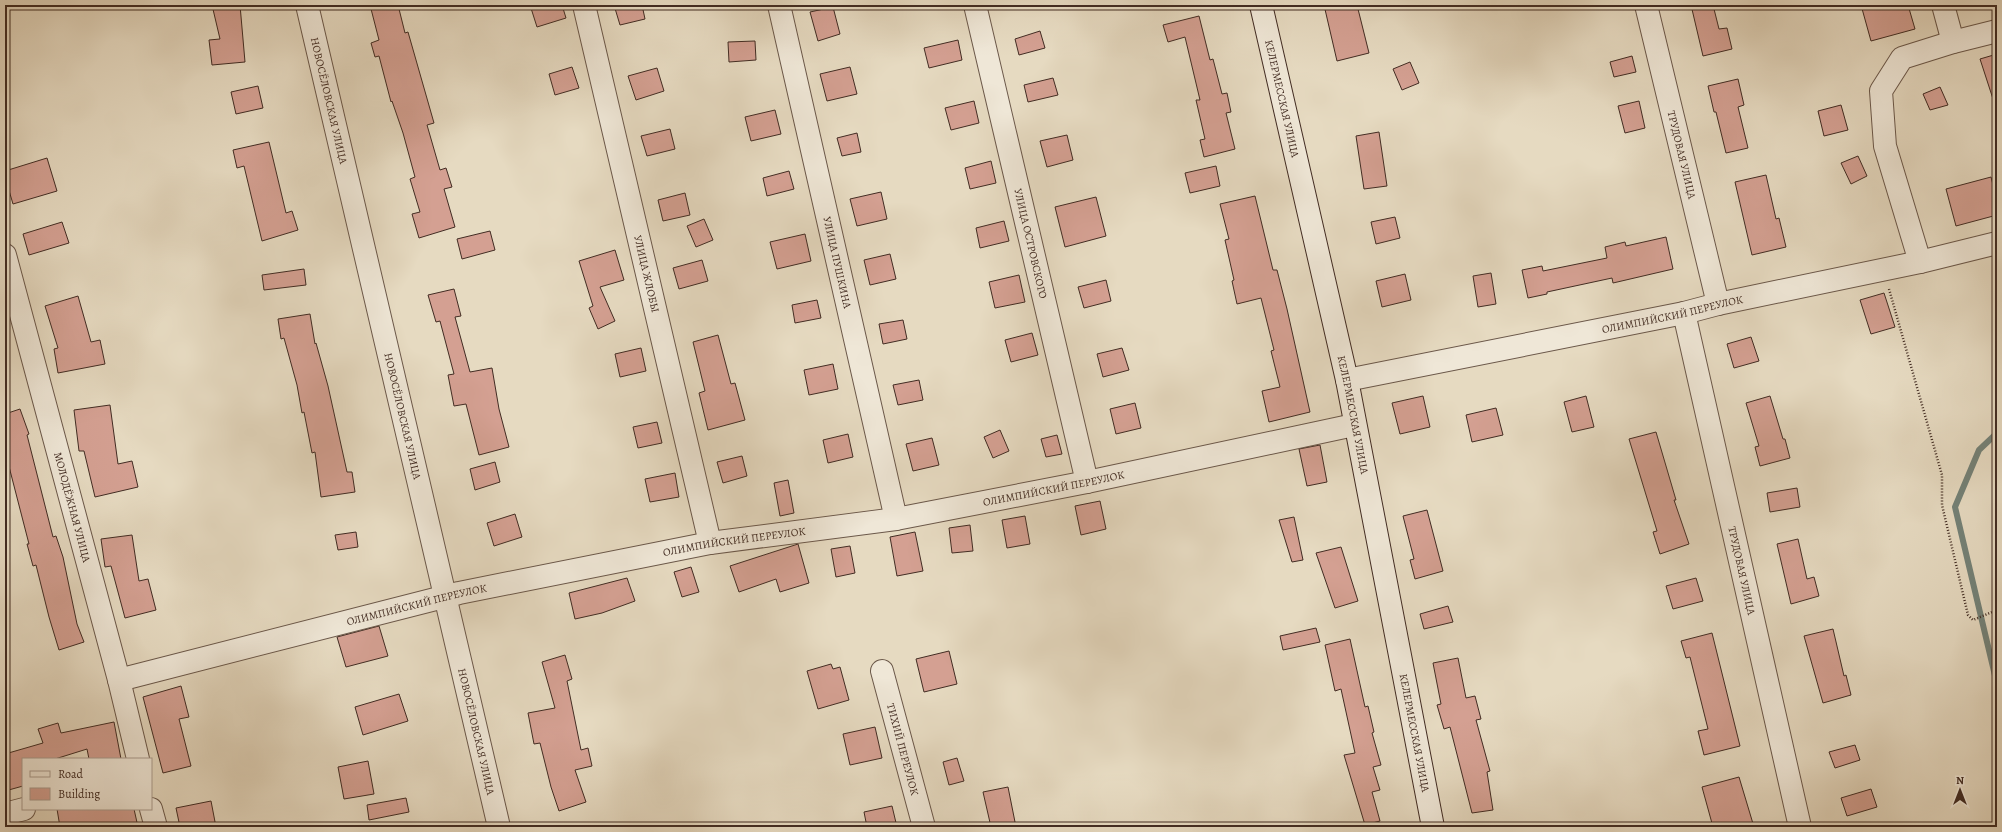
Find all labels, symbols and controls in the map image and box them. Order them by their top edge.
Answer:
street label: НОВОСЁЛОВСКАЯ УЛИЦА [307,36,351,166]
street label: КЕЛЕРМЕССКАЯ УЛИЦА [1262,38,1303,159]
street label: ТРУДОВАЯ УЛИЦА [1664,109,1700,201]
street label: УЛИЦА ОСТРОВСКОГО [1011,187,1051,300]
street label: УЛИЦА ПУШКИНА [820,215,855,310]
street label: УЛИЦА ЖЛОБЫ [631,234,663,314]
street label: ОЛИМПИЙСКИЙ ПЕРЕУЛОК [1601,292,1744,337]
street label: НОВОСЁЛОВСКАЯ УЛИЦА [381,351,425,481]
street label: КЕЛЕРМЕССКАЯ УЛИЦА [1334,354,1373,476]
street label: МОЛОДЁЖНАЯ УЛИЦА [51,450,95,565]
street label: ОЛИМПИЙСКИЙ ПЕРЕУЛОК [982,467,1126,510]
street label: ОЛИМПИЙСКИЙ ПЕРЕУЛОК [662,523,806,560]
street label: ТРУДОВАЯ УЛИЦА [1725,525,1759,617]
street label: ОЛИМПИЙСКИЙ ПЕРЕУЛОК [345,580,488,629]
street label: НОВОСЁЛОВСКАЯ УЛИЦА [455,667,499,797]
street label: КЕЛЕРМЕССКАЯ УЛИЦА [1396,672,1434,794]
street label: ТИХИЙ ПЕРЕУЛОК [883,701,923,797]
legend [22,758,152,810]
text: Road [58,766,84,782]
north arrow [1940,770,1980,810]
text: N [1956,773,1964,788]
text: Building [58,786,100,802]

